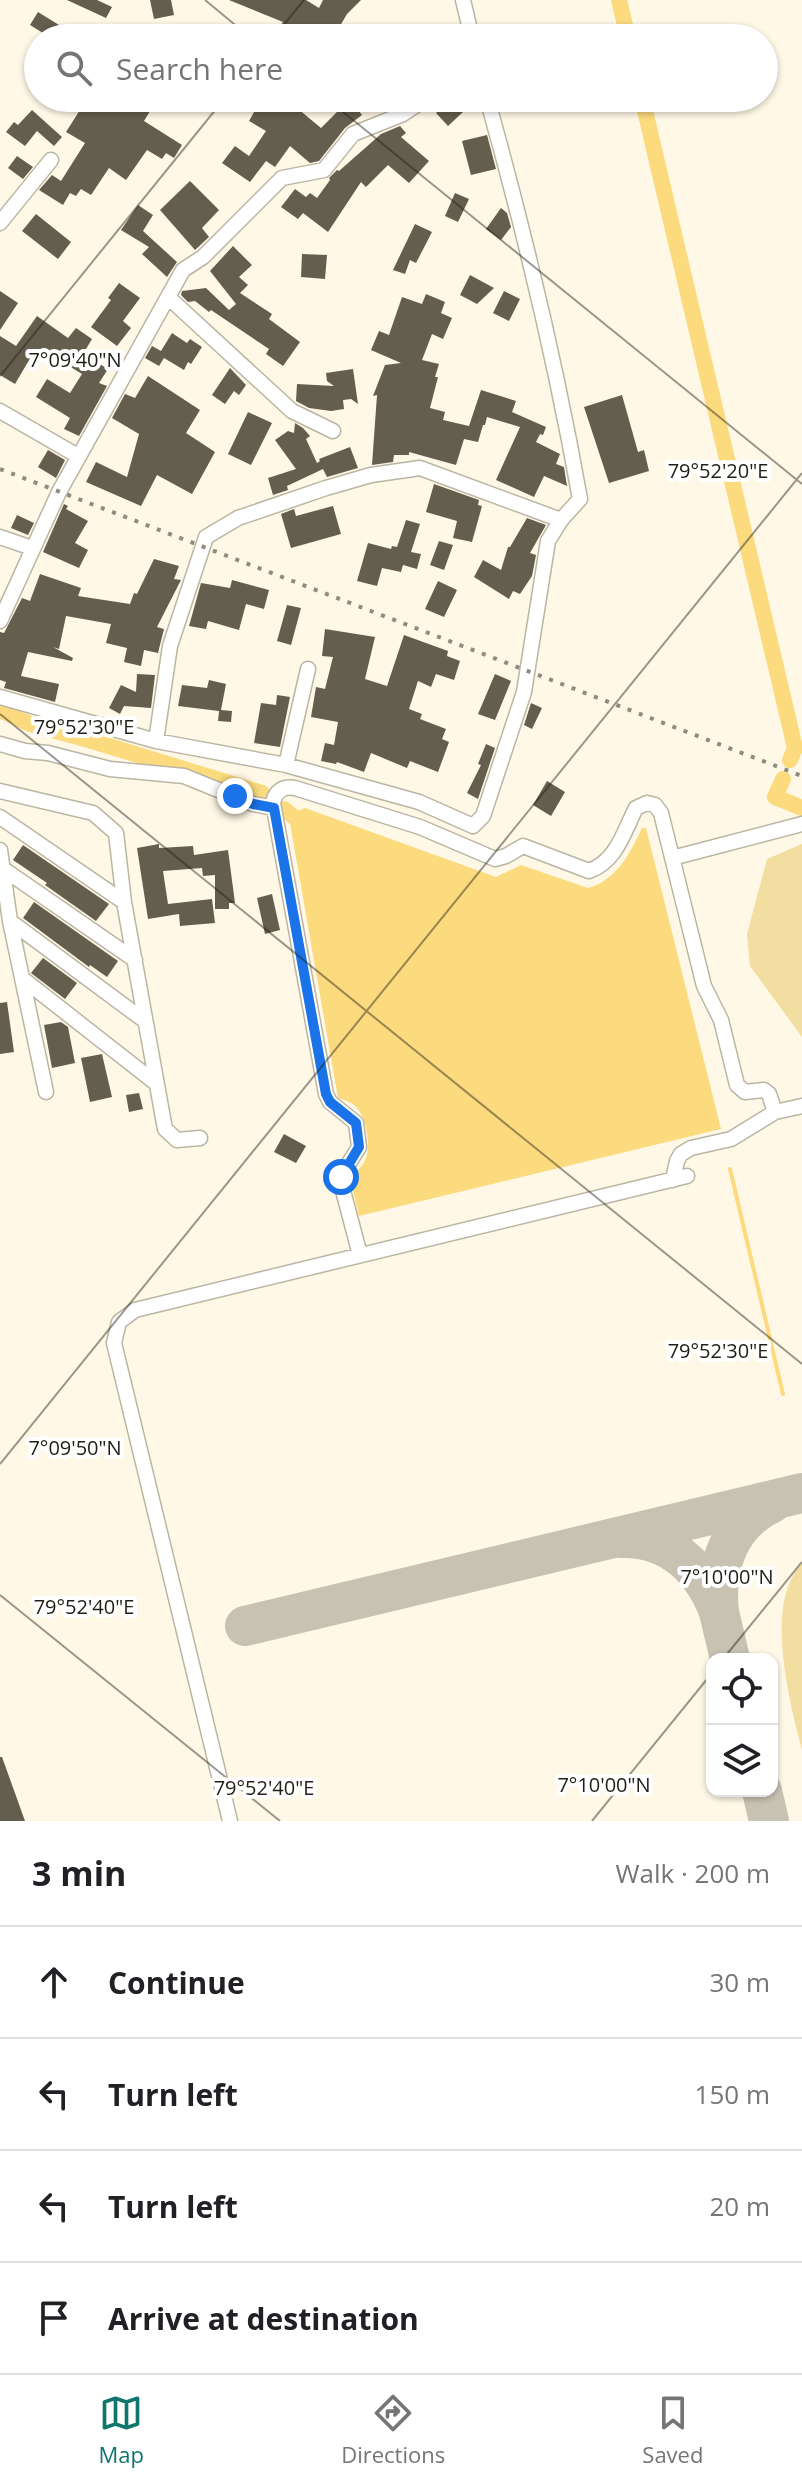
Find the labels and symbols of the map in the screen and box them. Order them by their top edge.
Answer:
text: 7°09'40"N [28,346,122,373]
text: 79°52'20"E [668,457,768,484]
text: 79°52'30"E [34,713,134,740]
route end [217,778,253,814]
route start [323,1159,359,1195]
text: 79°52'30"E [668,1337,768,1364]
text: 7°09'50"N [28,1434,122,1461]
text: 7°10'00"N [680,1563,774,1590]
text: 79°52'40"E [34,1593,134,1620]
text: 7°10'00"N [557,1771,651,1798]
text: 79°52'40"E [214,1774,314,1801]

